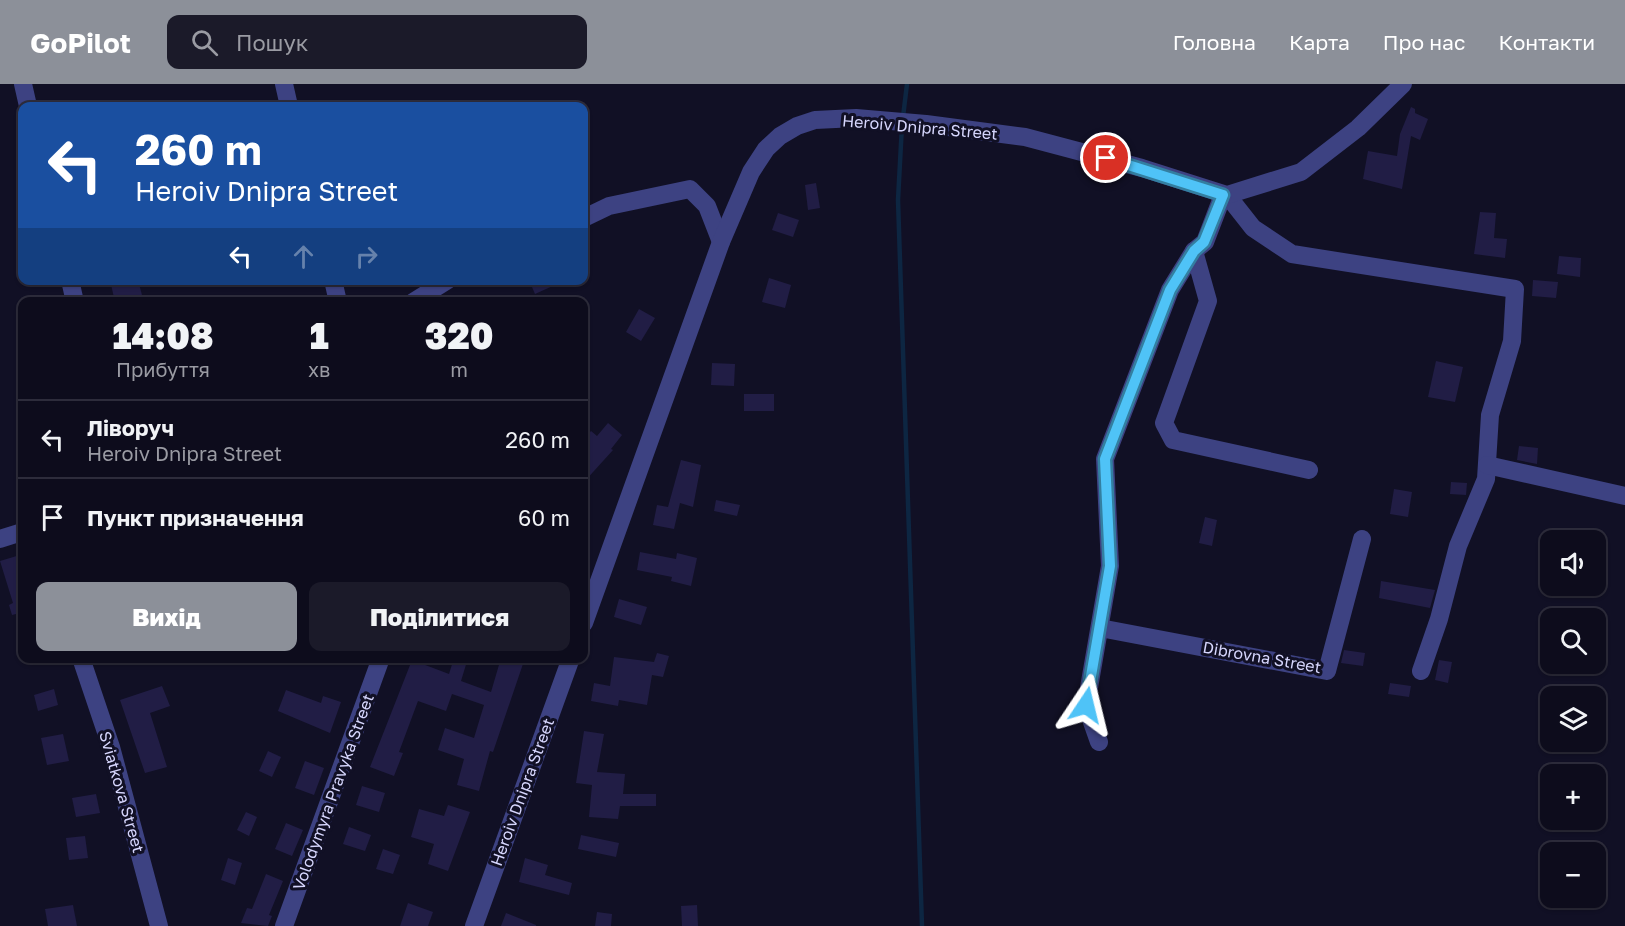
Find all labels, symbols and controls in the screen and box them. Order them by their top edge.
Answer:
search box [167,15,587,69]
text: GoPilot [30,26,131,59]
icon: search [188,26,221,59]
text: Пошук [236,29,308,56]
text: Головна [1173,29,1256,55]
text: Карта [1289,29,1350,55]
text: Про нас [1383,29,1465,55]
text: Контакти [1498,29,1595,55]
street label: Heroiv Dnipra Street [841,110,999,144]
text: 260 m [135,124,262,174]
icon: left [36,126,114,204]
pin [1080,132,1131,183]
icon: arrive [1089,141,1122,174]
text: Heroiv Dnipra Street [135,175,398,207]
icon: left [224,240,257,273]
icon: ahead [287,240,320,273]
icon: right [350,240,383,273]
text: 14:08 [112,314,214,357]
text: 1 [310,314,329,357]
text: 320 [425,314,494,357]
text: Прибуття [116,357,210,381]
text: хв [308,357,330,381]
text: m [450,357,468,381]
text: Ліворуч [87,414,174,441]
icon: left [36,423,69,456]
text: 260 m [505,426,570,453]
text: Heroiv Dnipra Street [87,441,282,465]
icon: arrive [36,501,69,534]
text: Пункт призначення [87,504,304,531]
text: 60 m [518,504,570,531]
map controls [1540,530,1606,908]
button: sound [1540,530,1606,596]
button: Вихід [36,582,297,651]
button: Поділитися [309,582,570,651]
button: search [1540,608,1606,674]
street label: Dibrovna Street [1201,637,1323,677]
position arrow [1054,673,1118,737]
button: layers [1540,686,1606,752]
street label: Volodymyra Pravyka Street [288,691,378,893]
street label: Heroiv Dnipra Street [486,715,558,869]
street label: Sviatkova Street [95,729,149,855]
button: + [1540,764,1606,830]
button: − [1540,842,1606,908]

